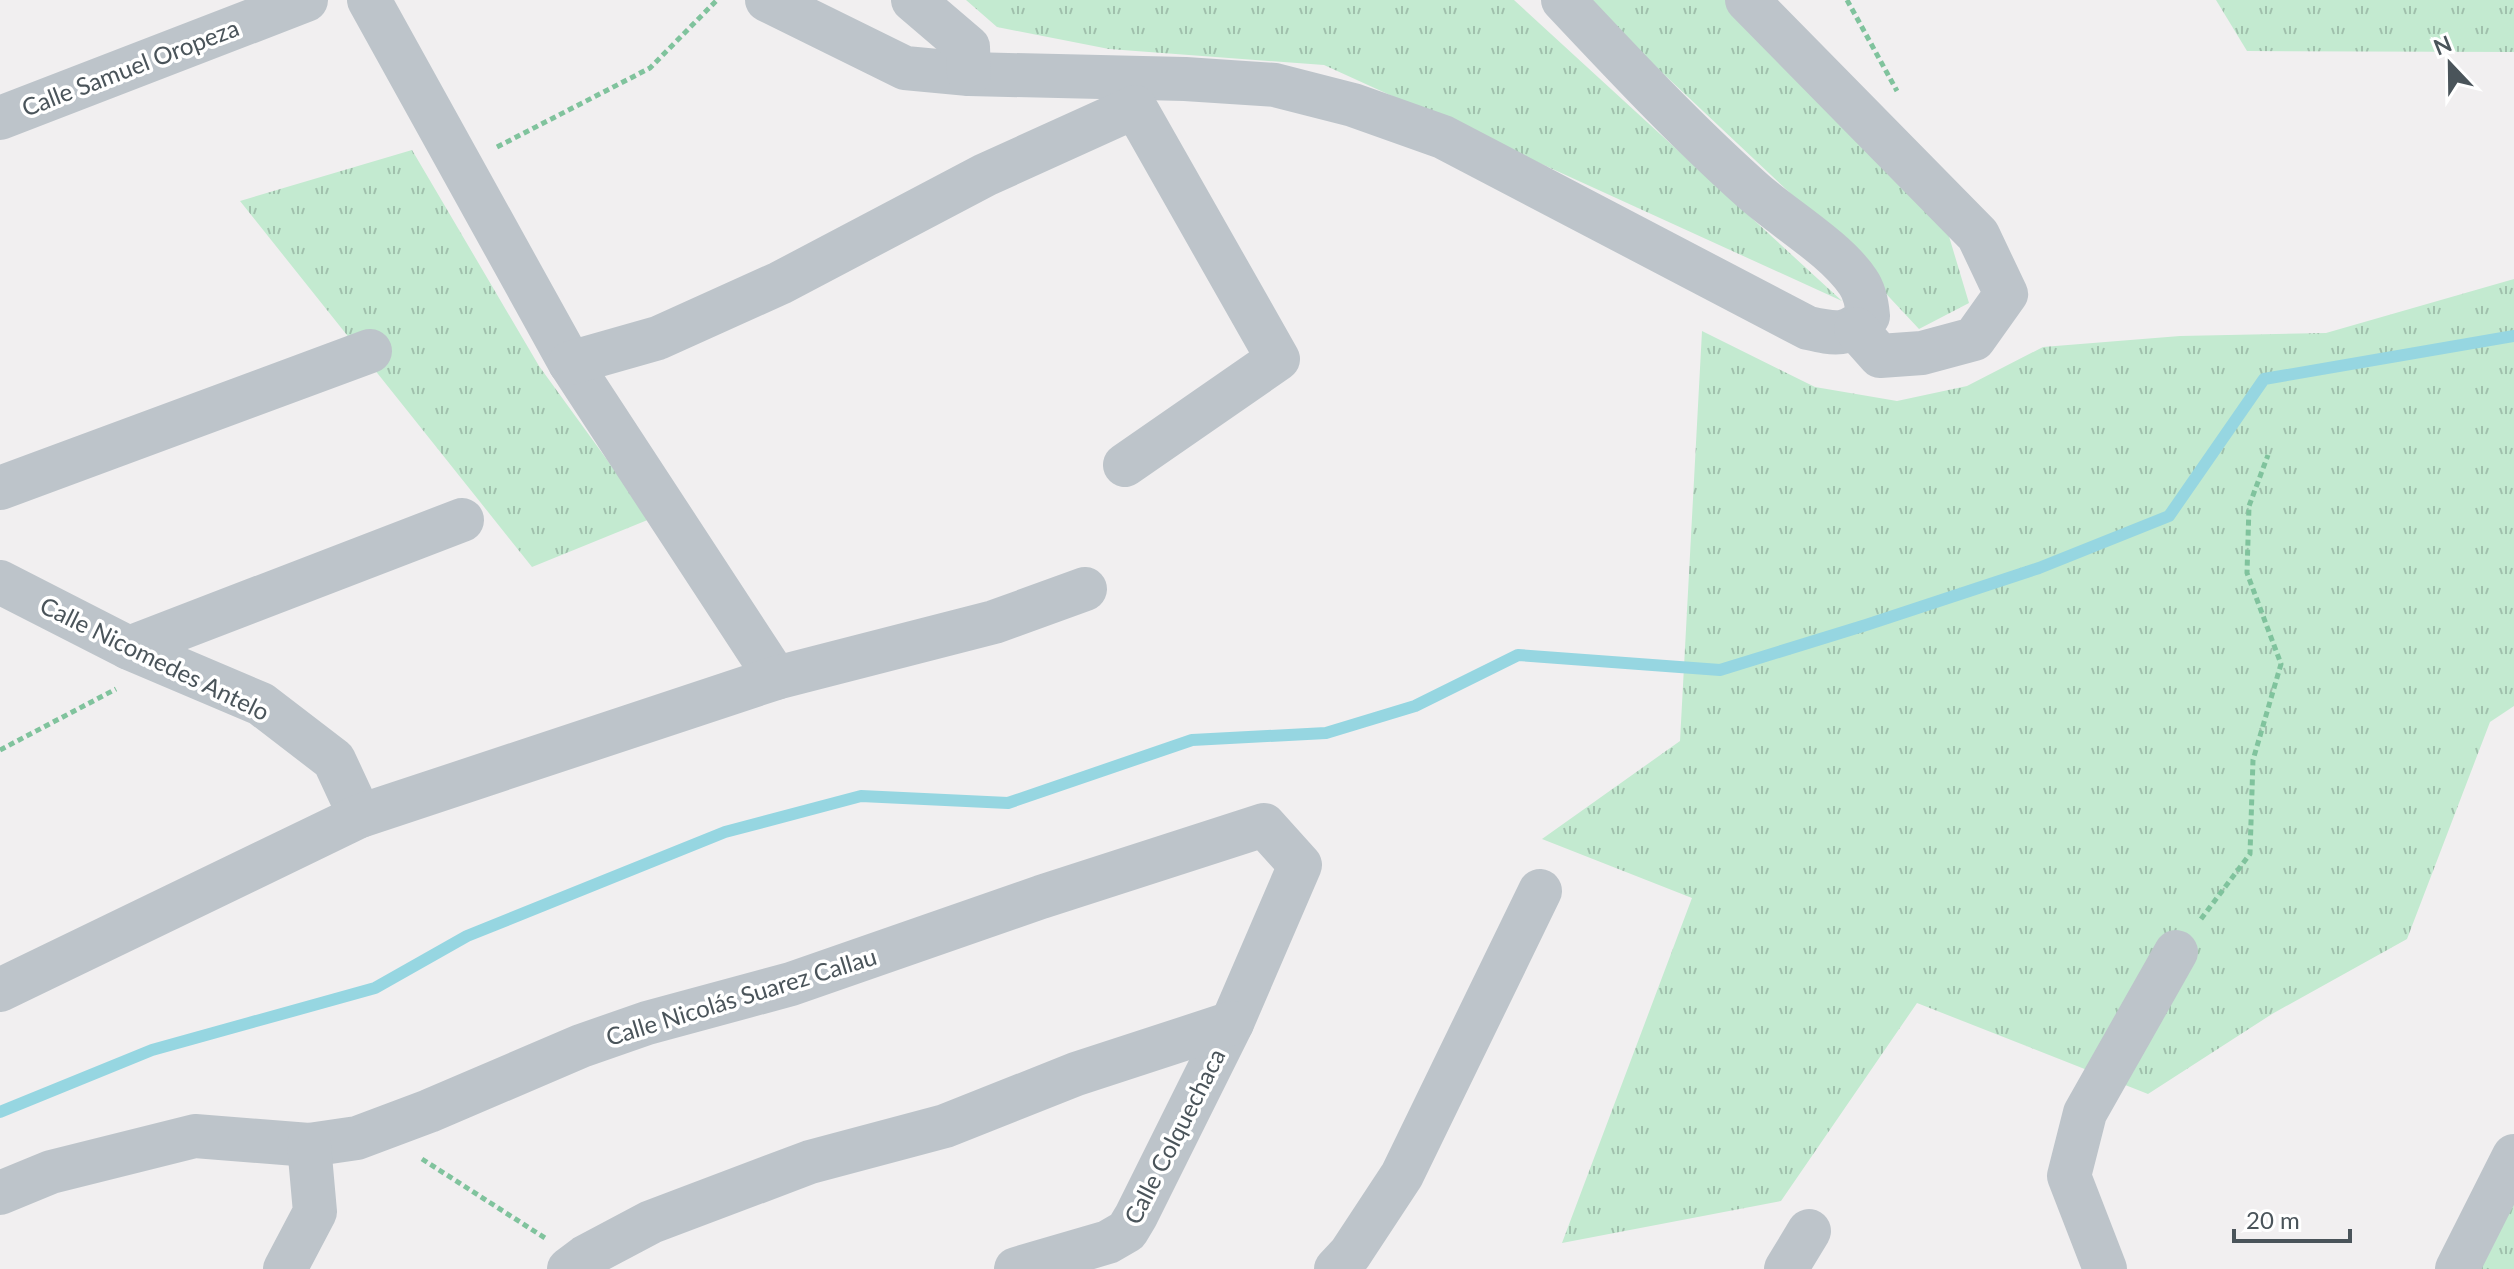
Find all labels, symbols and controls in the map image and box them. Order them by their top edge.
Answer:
street label: Calle Samuel Oropeza [17,12,243,122]
north arrow [2410,24,2490,104]
text: N [2429,29,2455,61]
street label: Calle Nicomedes Antelo [36,590,274,726]
street label: Calle Nicolás Suarez Callau [602,941,880,1051]
street label: Calle Colquechaca [1117,1044,1231,1228]
scale bar [2234,1193,2350,1243]
text: 20 m [2246,1205,2300,1234]

